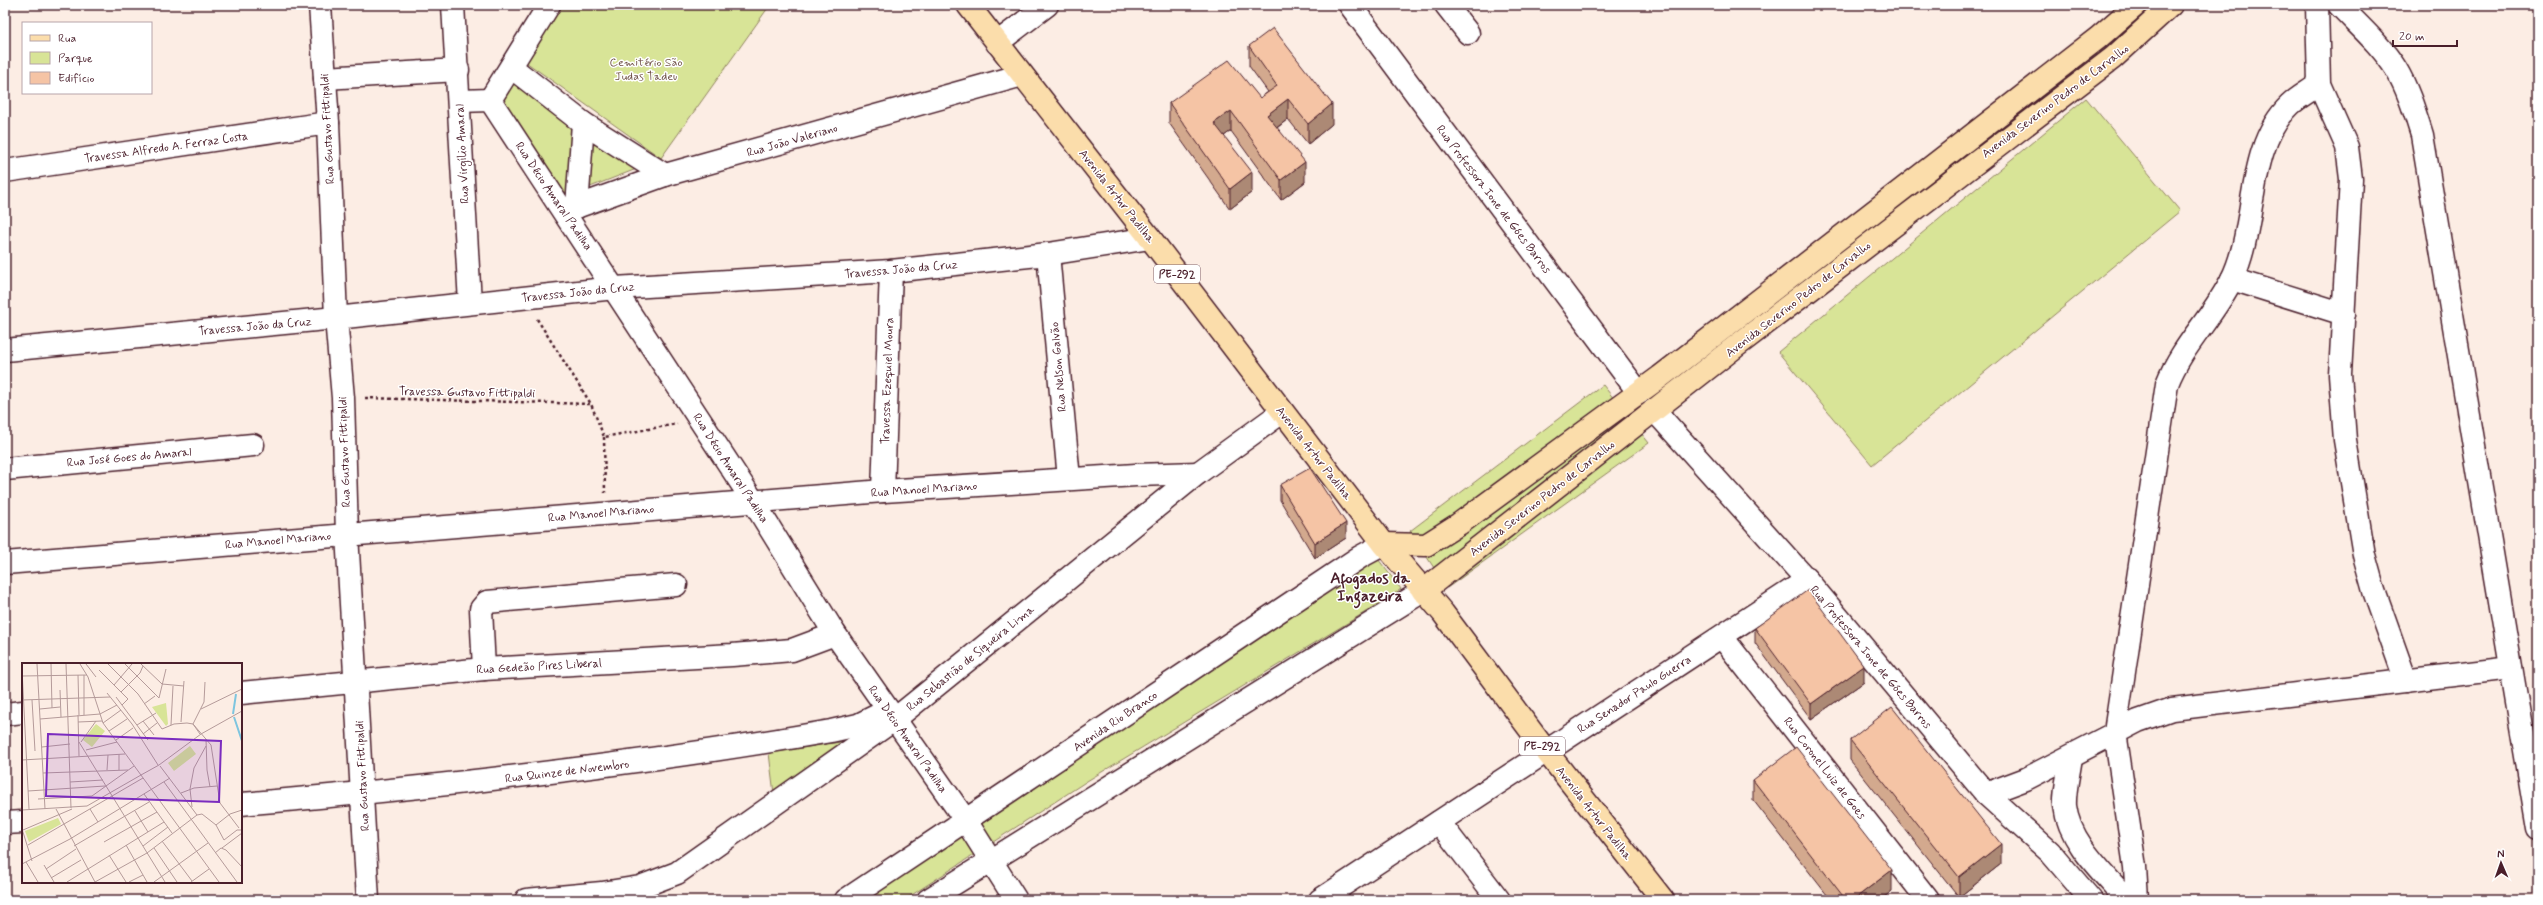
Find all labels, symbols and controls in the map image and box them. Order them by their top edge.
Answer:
legend [22,22,152,94]
scale bar [2393,22,2457,48]
text: 20 m [2399,29,2425,45]
text: Rua [58,31,76,47]
street label: Avenida Severino Pedro de Carvalho [1979,41,2133,162]
text: Parque [58,51,93,67]
park label: Cemitério São Judas Tadeu [609,55,683,85]
text: Edifício [58,71,94,87]
street label: Rua Gustavo Fittipaldi [317,73,339,185]
street label: Rua Virgílio Amaral [452,104,474,204]
street label: Rua João Valeriano [745,120,840,162]
street label: Rua Professora Ione de Góes Barros [1432,122,1555,278]
street label: Travessa Alfredo A. Ferraz Costa [83,129,249,167]
street label: Rua Décio Amaral Padilha [511,139,596,254]
street label: Avenida Artur Padilha [1075,146,1158,247]
street label: Avenida Severino Pedro de Carvalho [1723,238,1875,362]
street label: Travessa João da Cruz [844,257,959,283]
road number: PE-292 [1154,265,1200,283]
street label: Travessa João da Cruz [521,279,636,307]
street label: Travessa João da Cruz [198,314,313,340]
street label: Travessa Ezequiel Moura [878,317,898,445]
street label: Rua Nelson Galvão [1047,321,1071,413]
street label: Travessa Gustavo Fittipaldi [399,384,536,402]
street label: Rua Gustavo Fittipaldi [335,396,355,508]
street label: Avenida Artur Padilha [1272,403,1355,504]
street label: Rua Décio Amaral Padilha [689,411,772,527]
street label: Avenida Severino Pedro de Carvalho [1467,437,1619,561]
street label: Rua José Goes do Amaral [66,445,192,471]
street label: Rua Manoel Mariano [870,478,978,502]
street label: Rua Manoel Mariano [547,501,655,527]
street label: Rua Manoel Mariano [224,528,332,554]
district label: Afogados da Ingazeira [1330,568,1410,609]
street label: Rua Professora Ione de Góes Barros [1806,583,1935,733]
street label: Rua Sebastião de Siqueira Lima [903,602,1039,715]
street label: Rua Senador Paulo Guerra [1575,652,1695,738]
street label: Rua Gedeão Pires Liberal [476,656,602,678]
inset map [22,663,242,883]
street label: Rua Décio Amaral Padilha [864,683,950,797]
street label: Avenida Rio Branco [1070,688,1161,756]
street label: Rua Coronel Luiz de Goes [1779,714,1870,823]
street label: Rua Gustavo Fittipaldi [352,720,374,832]
road number: PE-292 [1519,737,1565,755]
street label: Rua Quinze de Novembro [504,756,630,788]
street label: Avenida Artur Padilha [1552,763,1635,864]
north arrow [2481,843,2521,883]
text: N [2497,847,2505,861]

